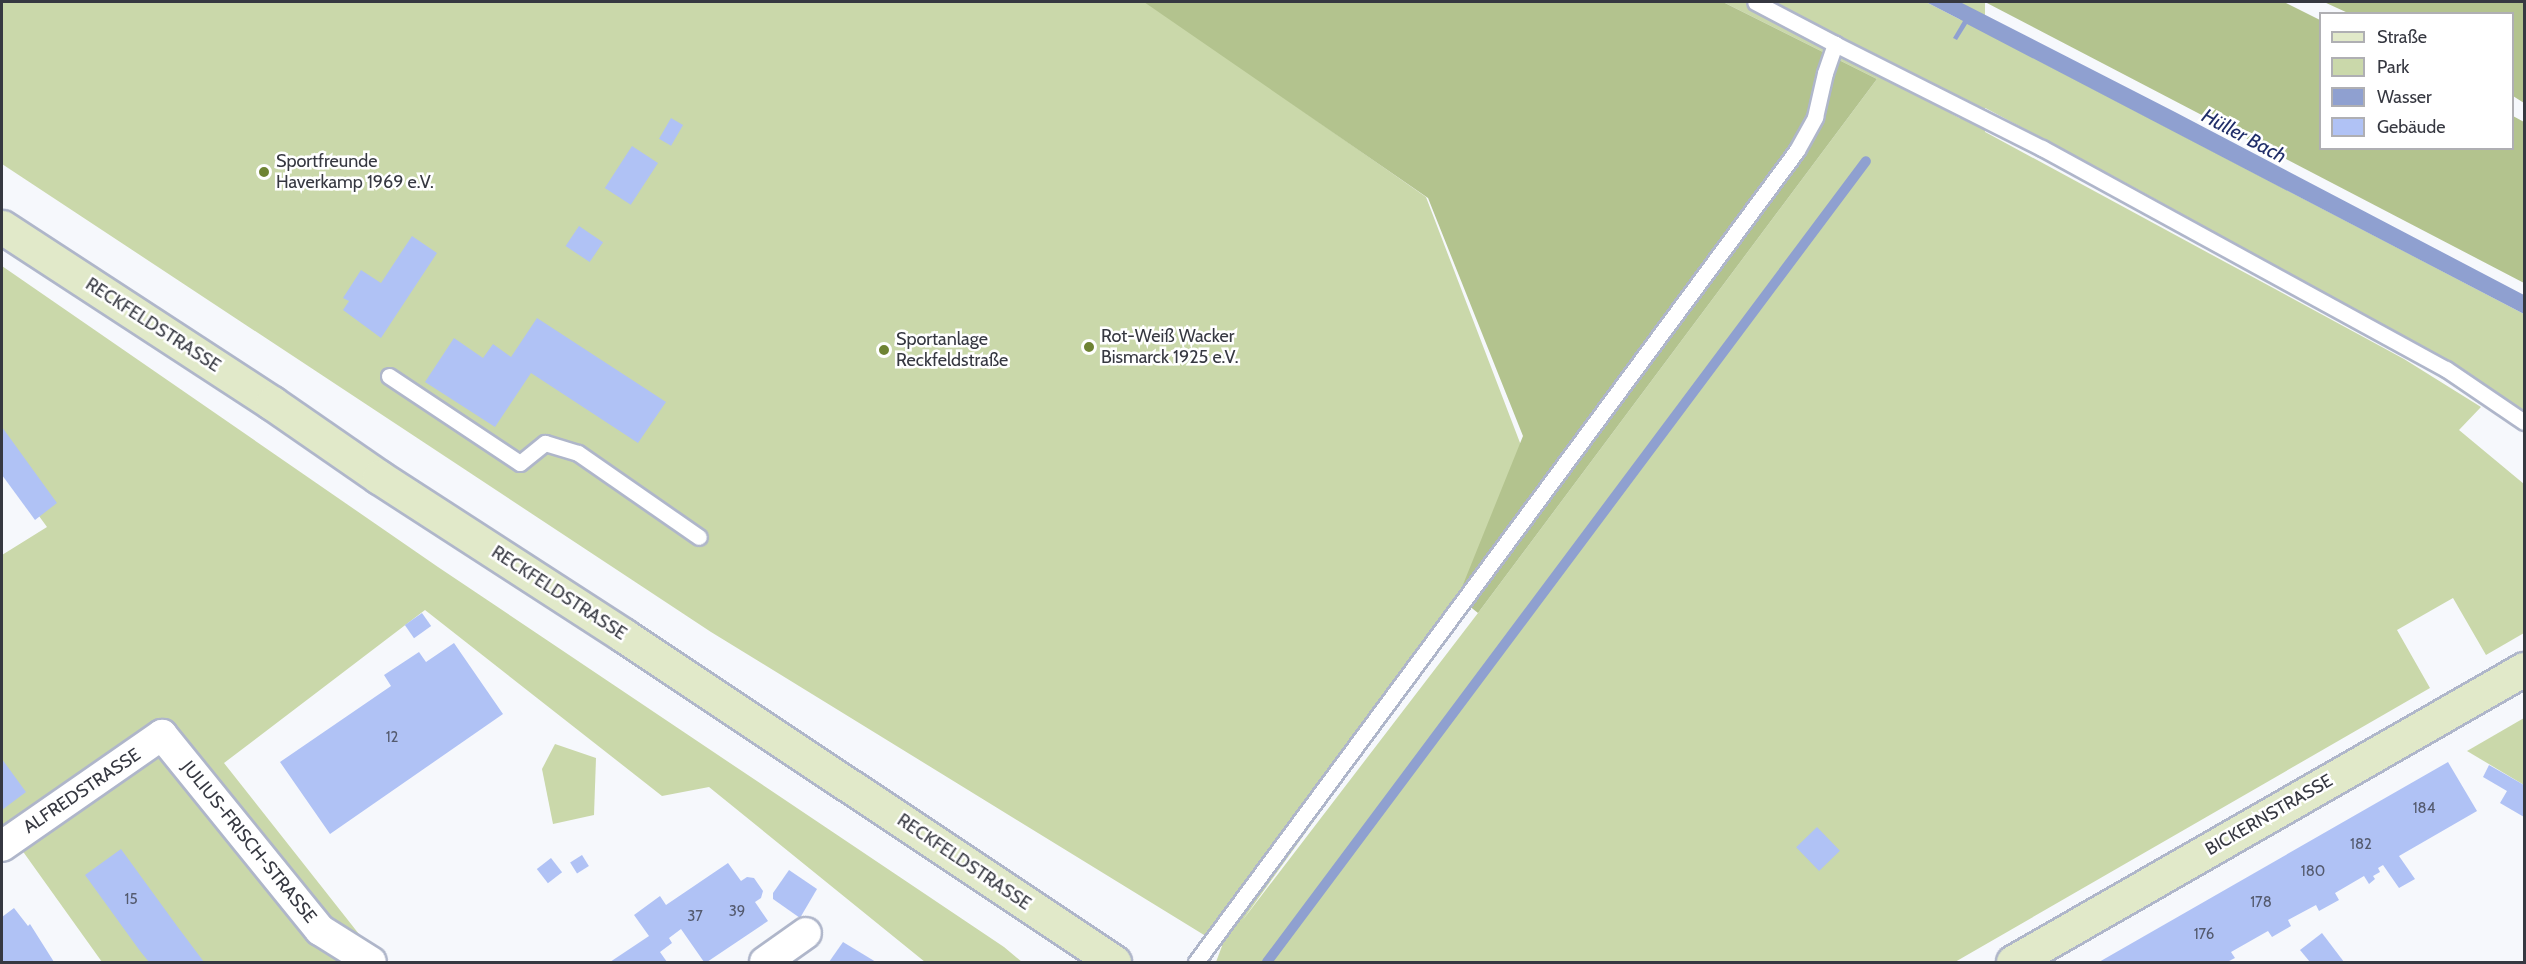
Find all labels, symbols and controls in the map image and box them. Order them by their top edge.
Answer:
legend [2319,12,2514,150]
text: Straße [2377,26,2427,48]
text: Park [2377,56,2409,78]
text: Wasser [2377,86,2432,108]
water label: Hüller Bach [2198,104,2290,168]
text: Gebäude [2377,116,2446,138]
place label: Sportfreunde Haverkamp 1969 e.V. [276,151,434,194]
marker: Sportfreunde Haverkamp 1969 e.V. [257,165,271,179]
street label: RECKFELDSTRASSE [82,273,224,377]
place label: Rot-Weiß Wacker Bismarck 1925 e.V. [1101,326,1239,368]
place label: Sportanlage Reckfeldstraße [896,329,1008,372]
marker: Rot-Weiß Wacker Bismarck 1925 e.V. [1082,340,1096,354]
marker: Sportanlage Reckfeldstraße [877,343,891,357]
street label: RECKFELDSTRASSE [488,541,630,645]
house number: 12 [386,729,398,747]
street label: ALFREDSTRASSE [19,744,145,838]
street label: JULIUS-FRISCH-STRASSE [177,757,321,927]
street label: BICKERNSTRASSE [2202,770,2336,860]
house number: 184 [2413,800,2435,818]
street label: RECKFELDSTRASSE [893,809,1035,915]
house number: 182 [2350,836,2372,854]
house number: 180 [2301,863,2325,881]
house number: 15 [124,891,138,909]
house number: 178 [2250,894,2272,912]
house number: 39 [729,903,745,921]
house number: 37 [687,908,703,926]
house number: 176 [2194,926,2214,944]

